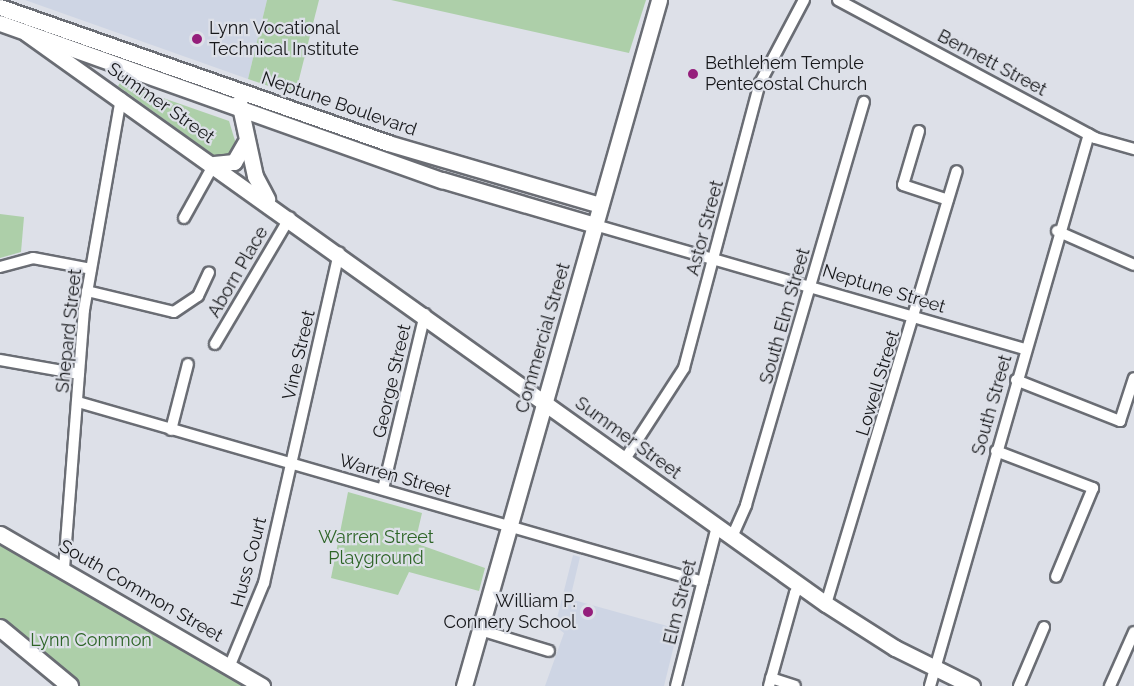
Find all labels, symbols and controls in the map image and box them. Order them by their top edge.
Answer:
place label: Lynn Vocational Technical Institute [209,18,359,60]
street label: Bennett Street [934,25,1050,101]
marker: Lynn Vocational Technical Institute [190,32,204,46]
place label: Bethlehem Temple Pentecostal Church [705,53,868,96]
street label: Summer Street [103,58,219,148]
street label: Neptune Boulevard [259,67,419,141]
marker: Bethlehem Temple Pentecostal Church [686,67,700,81]
street label: Astor Street [682,178,728,278]
street label: Aborn Place [203,223,273,321]
street label: South Elm Street [755,246,815,386]
street label: Commercial Street [511,260,575,416]
street label: Neptune Street [820,260,948,318]
street label: Shepard Street [52,268,86,394]
street label: Vine Street [278,308,320,402]
street label: George Street [368,322,416,440]
street label: Lowell Street [852,327,904,439]
street label: South Street [967,352,1017,458]
street label: Summer Street [571,392,685,484]
street label: Warren Street [336,450,454,502]
street label: Huss Court [227,515,271,609]
park label: Warren Street Playground [318,527,434,570]
street label: South Common Street [55,535,227,647]
street label: Elm Street [659,557,701,647]
place label: William P. Connery School [443,591,576,634]
marker: William P. Connery School [581,605,595,619]
park label: Lynn Common [30,629,152,651]

